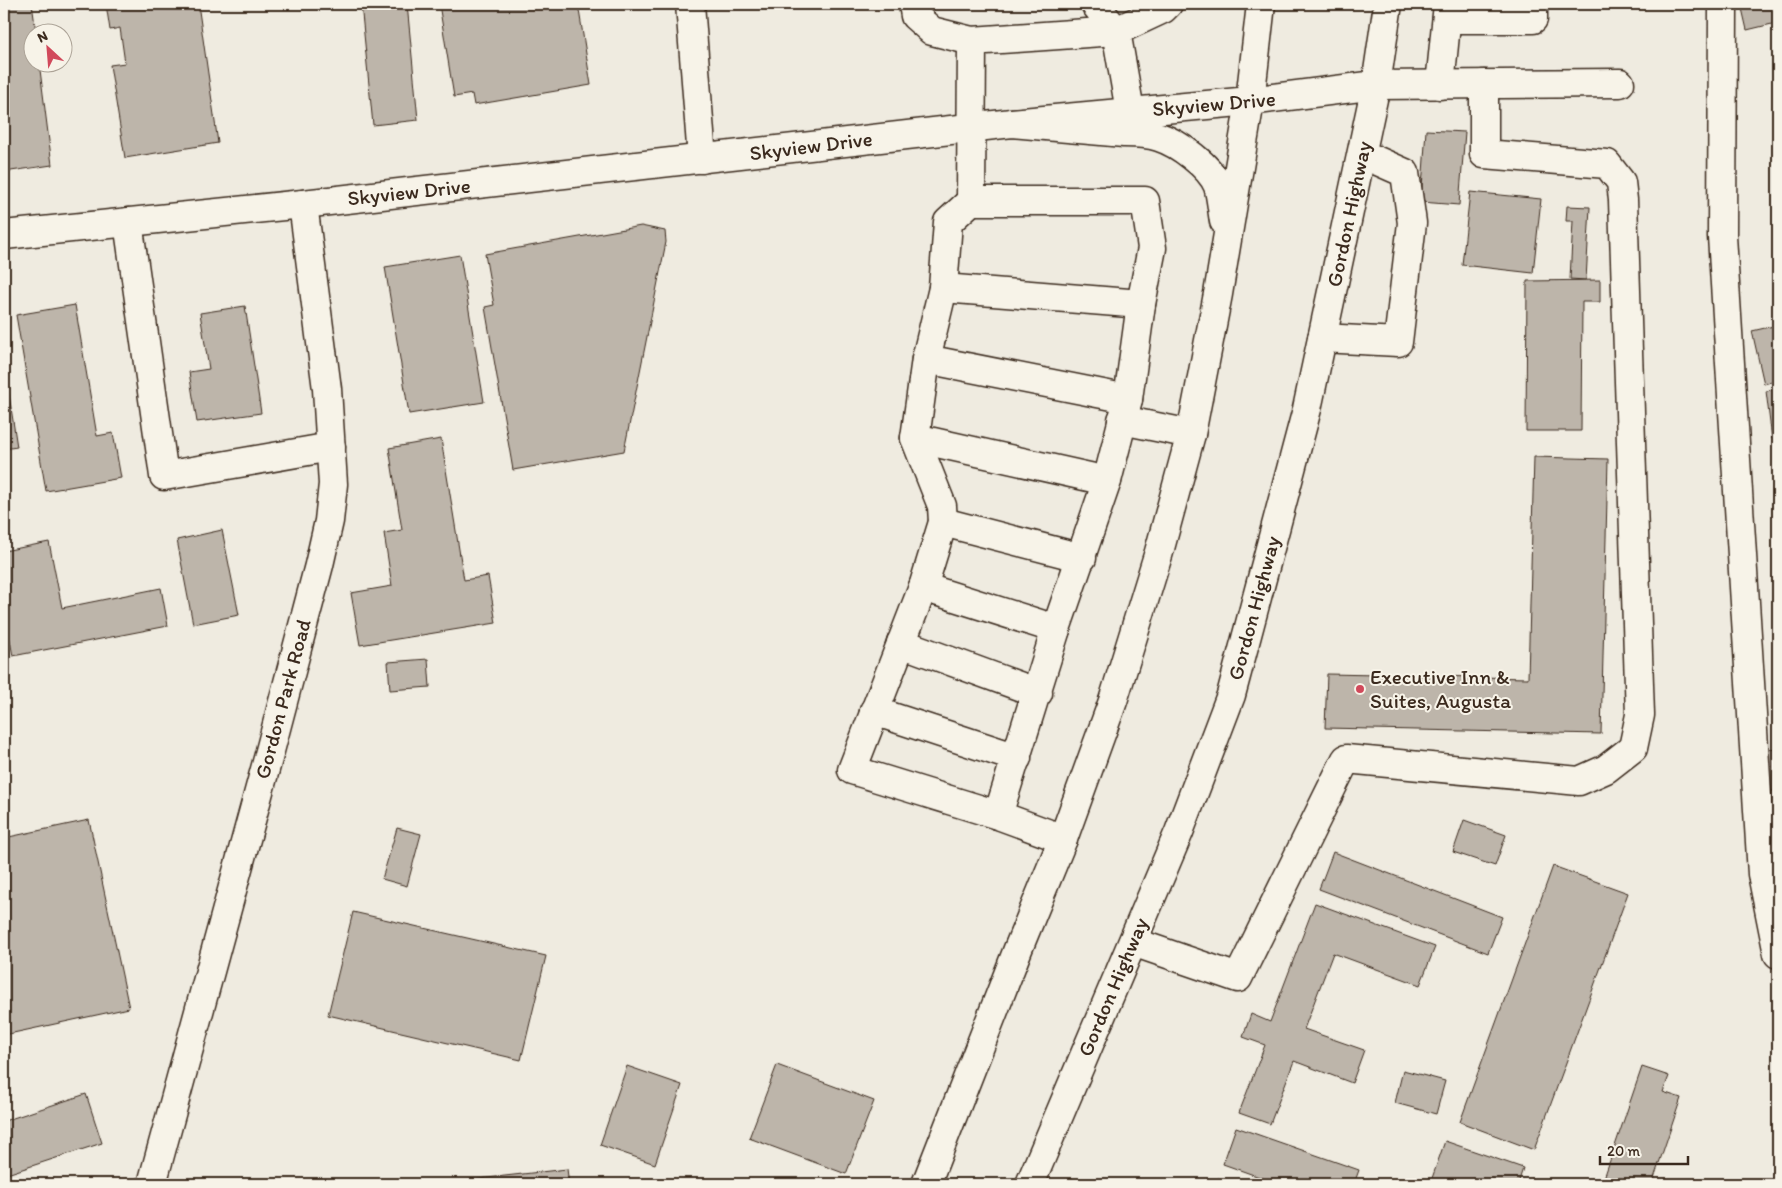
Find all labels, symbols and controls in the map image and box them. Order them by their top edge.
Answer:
north arrow [22,22,72,72]
text: N [35,27,50,46]
street label: Skyview Drive [1151,86,1277,121]
street label: Skyview Drive [748,126,874,165]
street label: Gordon Highway [1321,139,1376,289]
street label: Skyview Drive [346,173,472,210]
street label: Gordon Highway [1222,533,1285,683]
street label: Gordon Park Road [249,616,316,781]
place label: Executive Inn & Suites, Augusta [1370,664,1511,713]
marker: Executive Inn & Suites, Augusta [1354,683,1366,695]
street label: Gordon Highway [1072,913,1153,1060]
scale bar [1600,1133,1687,1165]
text: 20 m [1607,1142,1641,1160]

